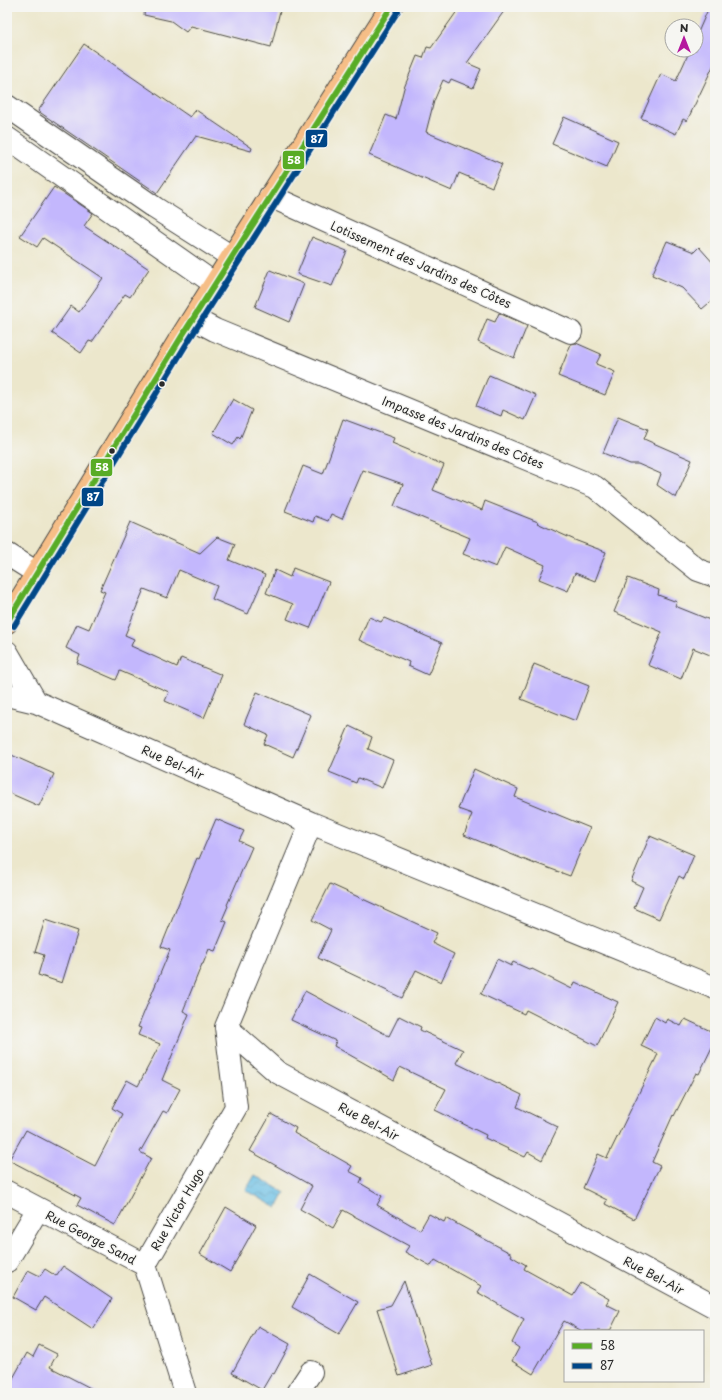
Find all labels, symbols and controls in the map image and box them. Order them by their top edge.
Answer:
north arrow [664,18,704,58]
text: N [680,19,689,36]
line badge: 87 [305,129,328,148]
text: 87 [310,130,324,147]
line badge: 58 [282,150,305,170]
text: 58 [287,151,301,168]
street label: Lotissement des Jardins des Côtes [328,216,515,312]
unlabelled marker [157,379,167,389]
street label: Impasse des Jardins des Côtes [379,391,547,473]
unlabelled marker [107,446,117,456]
line badge: 58 [90,458,113,477]
text: 58 [95,458,109,475]
line badge: 87 [81,487,104,507]
text: 87 [86,488,100,505]
street label: Rue Bel-Air [139,740,208,784]
street label: Rue Bel-Air [335,1097,403,1145]
street label: Rue Victor Hugo [146,1164,208,1254]
street label: Rue George Sand [43,1206,140,1269]
street label: Rue Bel-Air [620,1251,688,1299]
legend [564,1330,704,1382]
text: 58 [600,1336,615,1354]
text: 87 [600,1356,614,1374]

